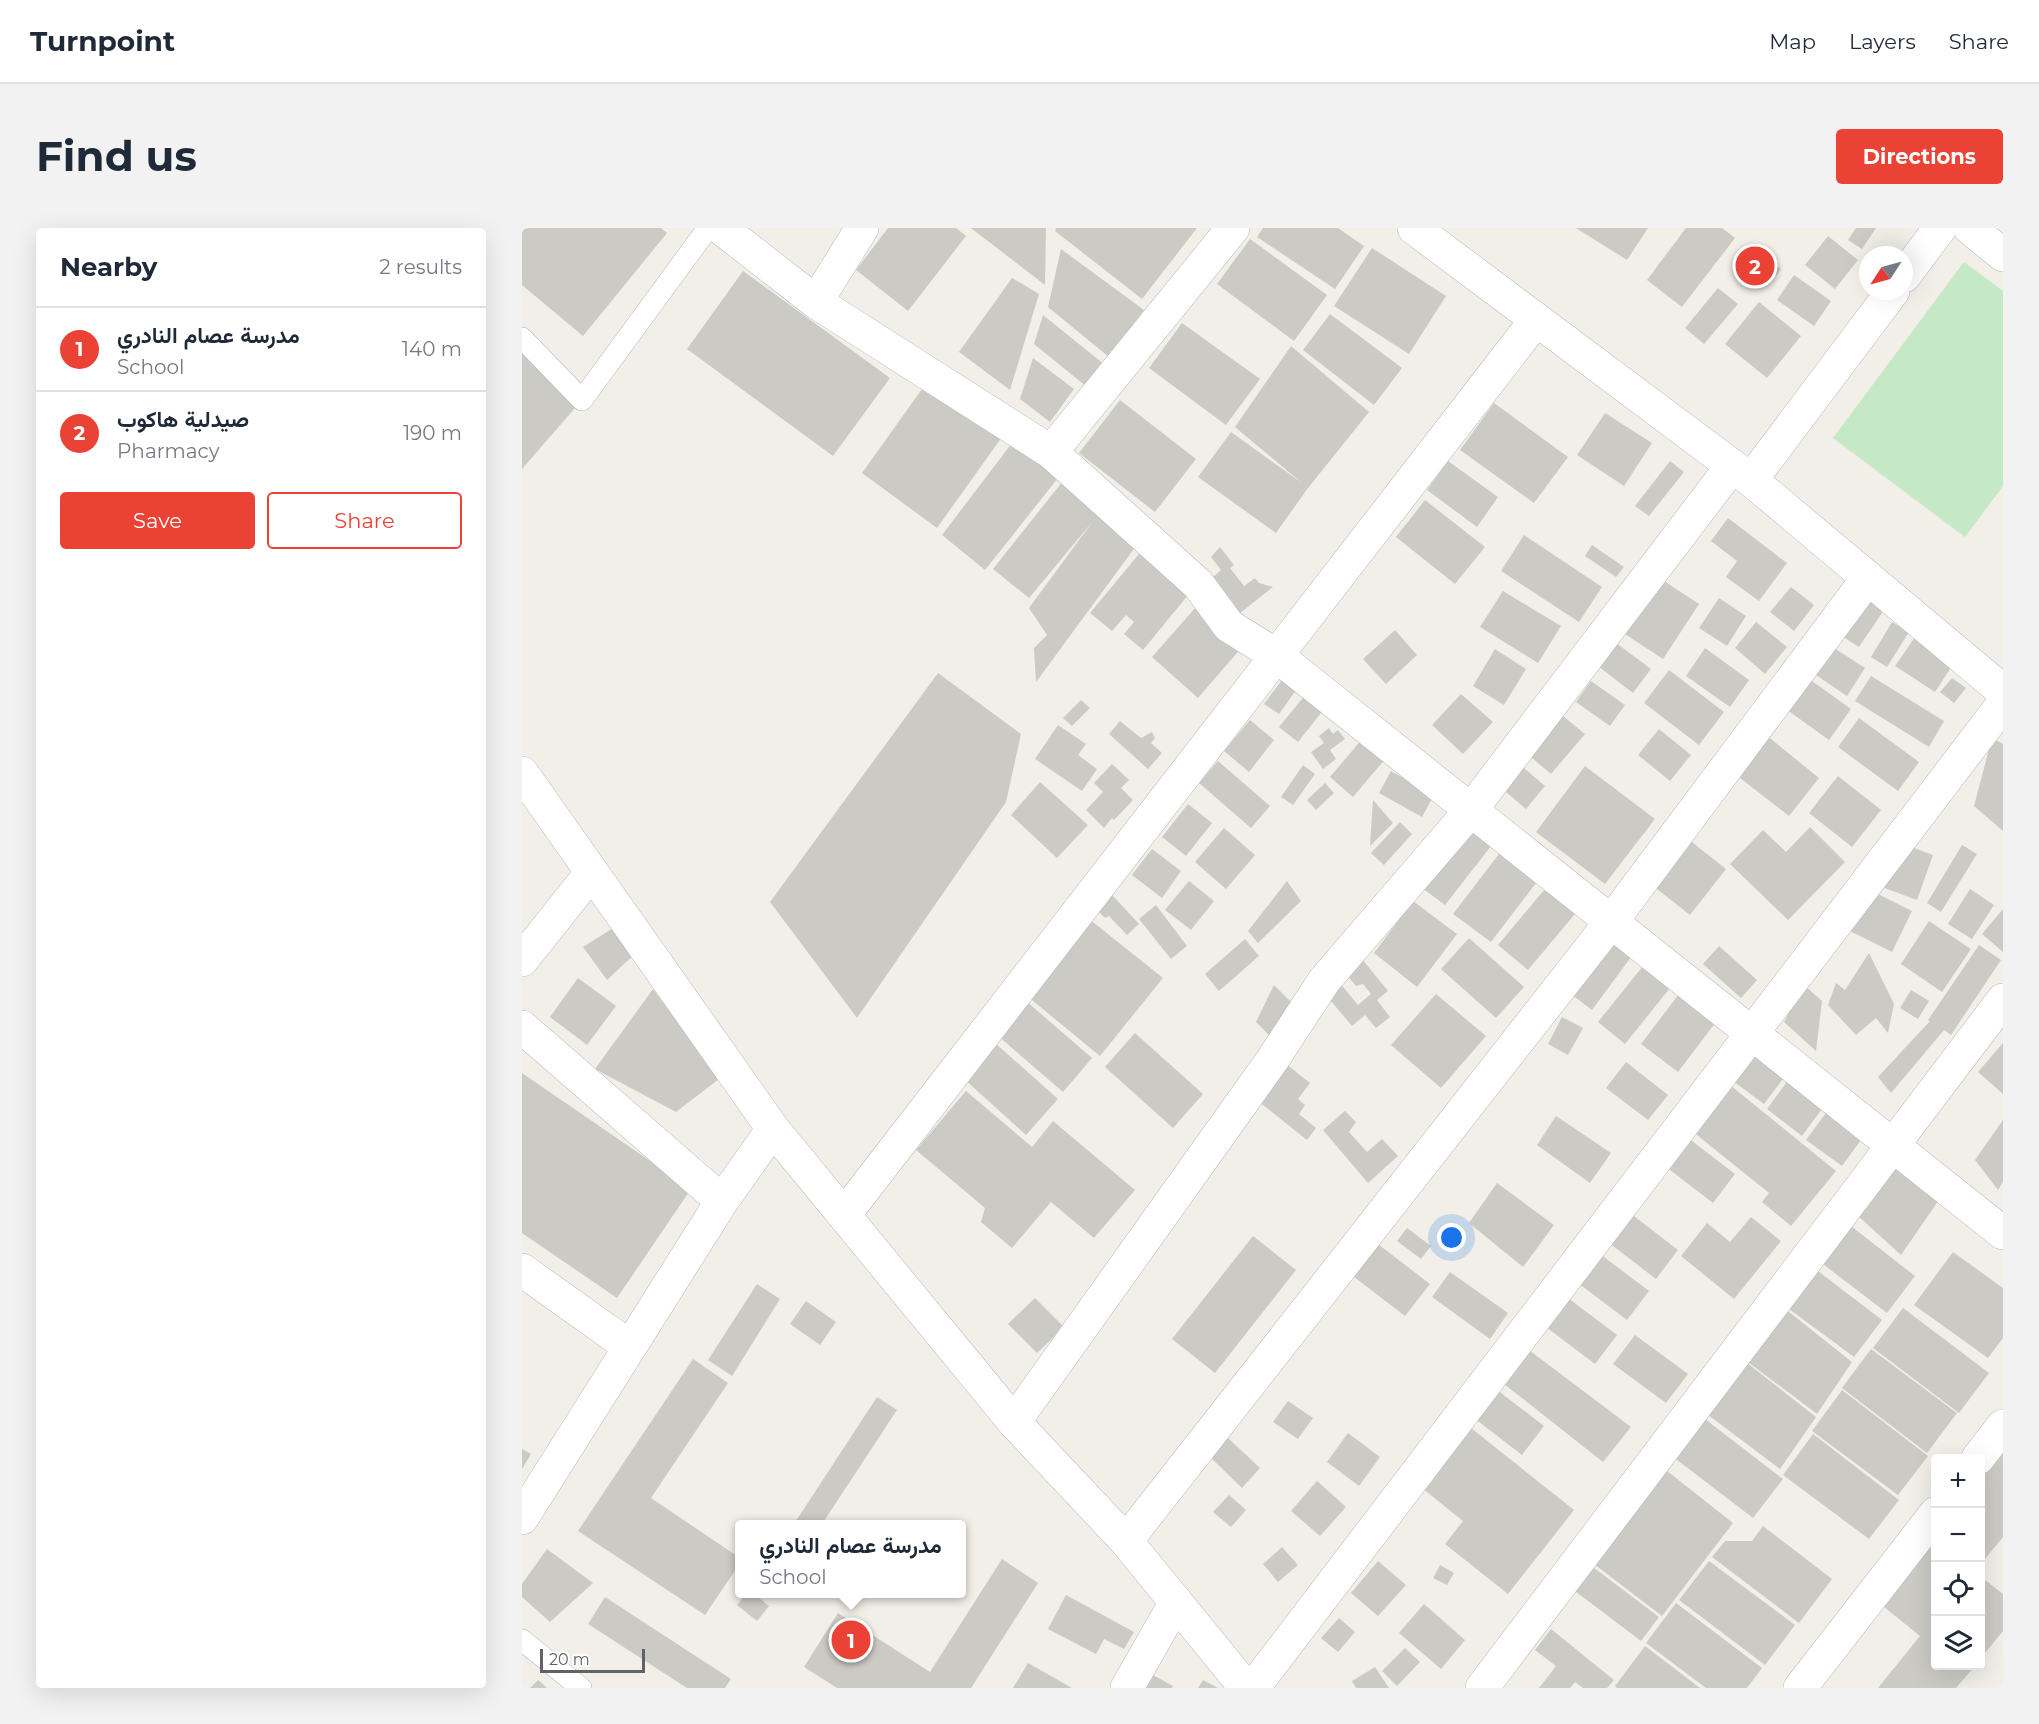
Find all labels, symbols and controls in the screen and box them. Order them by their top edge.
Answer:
text: Turnpoint [30,24,175,58]
text: Map [1769,29,1816,54]
text: Layers [1849,29,1916,54]
text: Share [1949,29,2009,54]
button: Directions [1836,129,2003,184]
text: Find us [36,130,197,182]
pin: 2 [1736,243,1774,288]
north arrow [1859,246,1913,300]
text: Nearby [60,251,157,283]
text: 2 results [379,255,462,279]
text: مدرسة عصام النادري [117,322,300,349]
text: 1 [76,337,83,361]
text: 140 m [402,337,462,361]
text: School [117,355,184,379]
text: صيدلية هاكوب [117,406,249,433]
text: 2 [74,421,85,445]
text: 190 m [403,421,462,445]
text: Pharmacy [117,439,220,463]
button: Save [60,492,255,549]
button: Share [267,492,462,549]
your location [1437,1223,1466,1252]
map controls [1931,1454,1985,1670]
button: + [1931,1454,1985,1508]
button: − [1931,1508,1985,1562]
popup [735,1520,966,1598]
text: مدرسة عصام النادري [759,1532,942,1559]
button: locate [1931,1562,1985,1616]
text: School [759,1565,827,1589]
button: layers [1931,1616,1985,1670]
pin: 1 [832,1618,870,1662]
scale bar [540,1646,645,1674]
text: 20 m [549,1650,590,1669]

